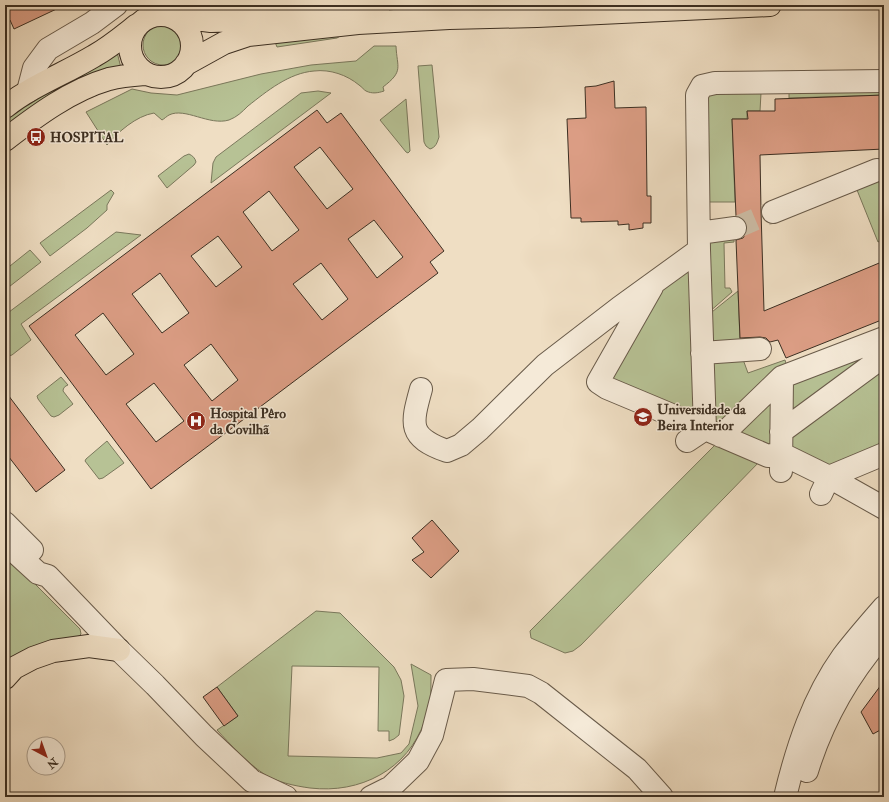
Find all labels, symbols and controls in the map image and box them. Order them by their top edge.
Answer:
bus stop icon: HOSPITAL [25,126,47,148]
place label: HOSPITAL [50,129,124,146]
place label: Universidade da Beira Interior [657,401,747,434]
place label: Hospital Pêro da Covilhã [210,405,286,438]
school or university icon: Universidade da Beira Interior [632,406,654,428]
hospital icon: Hospital Pêro da Covilhã [185,410,207,432]
north arrow [26,736,66,776]
text: N [43,754,61,772]

